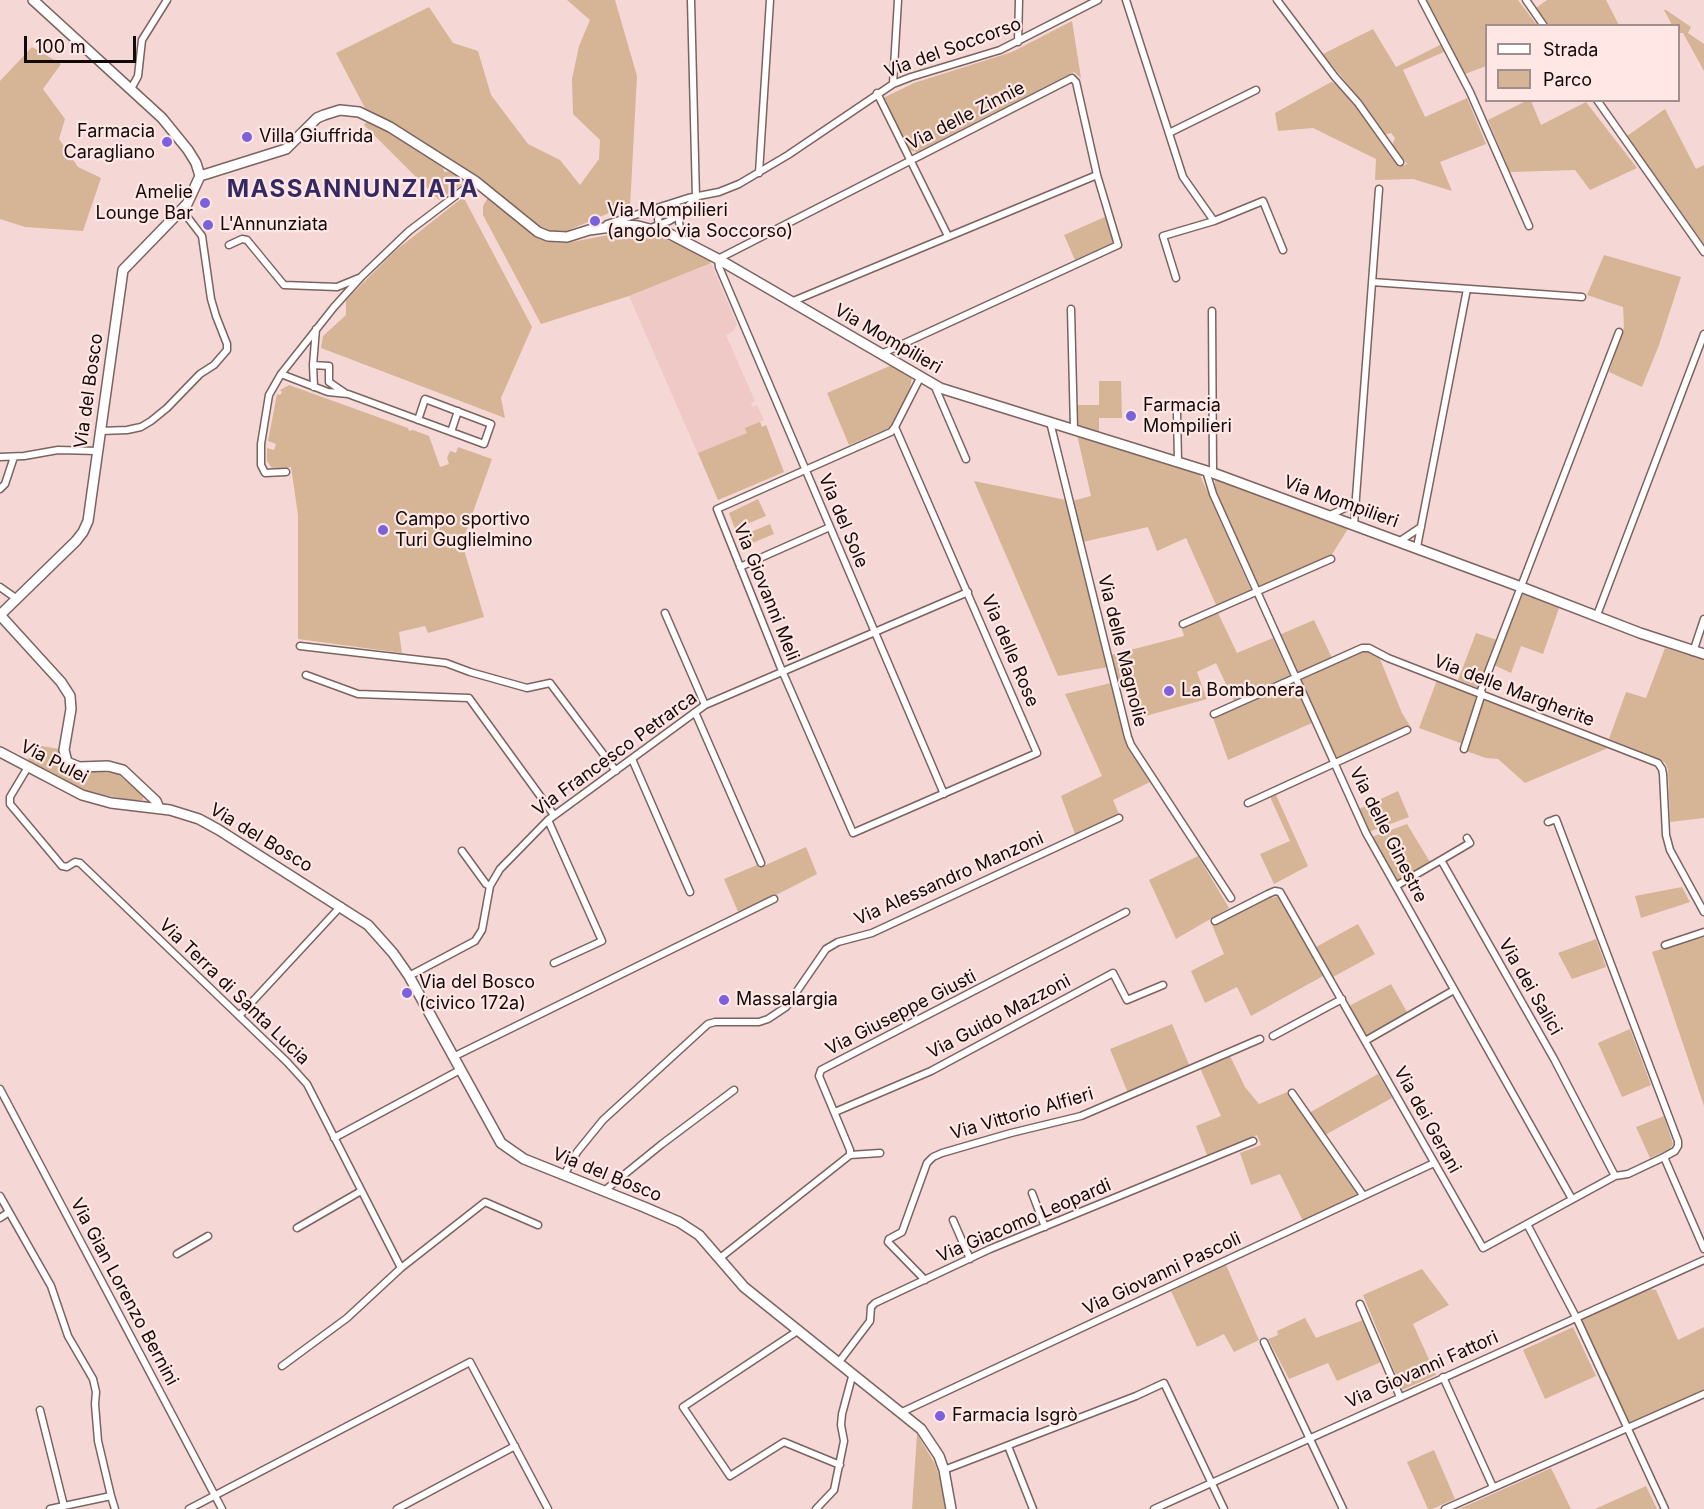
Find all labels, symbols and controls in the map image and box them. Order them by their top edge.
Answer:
street label: Via del Soccorso [882,13,1024,83]
scale bar [27,24,140,62]
legend [1485,24,1680,102]
text: 100 m [35,36,86,57]
text: Strada [1543,39,1598,60]
text: Parco [1543,69,1592,90]
street label: Via delle Zinnie [903,77,1029,155]
place label: Farmacia Caragliano [64,121,155,164]
place label: Villa Giuffrida [259,126,373,148]
marker: Villa Giuffrida [240,130,254,144]
marker: Farmacia Caragliano [160,135,174,149]
district label: MASSANNUNZIATA [227,176,479,204]
place label: Amelie Lounge Bar [95,182,193,224]
marker: Amelie Lounge Bar [198,196,212,210]
place label: Via Mompilieri (angolo via Soccorso) [607,200,793,242]
place label: L'Annunziata [220,214,328,236]
marker: Via Mompilieri (angolo via Soccorso) [588,214,602,228]
marker: L'Annunziata [201,218,215,232]
street label: Via Mompilieri [830,299,946,379]
street label: Via del Bosco [70,332,108,450]
place label: Farmacia Mompilieri [1143,395,1232,438]
marker: Farmacia Mompilieri [1124,409,1138,423]
street label: Via del Sole [814,471,872,571]
street label: Via Mompilieri [1281,471,1401,533]
place label: Campo sportivo Turi Guglielmino [395,509,533,552]
street label: Via Giovanni Meli [729,520,803,664]
marker: Campo sportivo Turi Guglielmino [376,523,390,537]
street label: Via delle Magnolie [1093,573,1151,729]
street label: Via delle Rose [977,592,1043,710]
street label: Via delle Margherite [1431,650,1597,732]
place label: La Bombonera [1181,680,1305,702]
marker: La Bombonera [1162,684,1176,698]
street label: Via Francesco Petrarca [529,687,701,821]
street label: Via Pulei [16,736,92,788]
street label: Via delle Ginestre [1345,764,1431,906]
street label: Via del Bosco [206,799,316,877]
street label: Via Alessandro Manzoni [851,827,1047,931]
street label: Via Terra di Santa Lucia [154,914,314,1070]
street label: Via dei Salici [1494,935,1566,1039]
street label: Via Giuseppe Giusti [822,966,980,1060]
street label: Via Guido Mazzoni [924,970,1074,1064]
place label: Via del Bosco (civico 172a) [419,972,535,1014]
marker: Via del Bosco (civico 172a) [400,986,414,1000]
place label: Massalargia [736,989,838,1011]
marker: Massalargia [717,993,731,1007]
street label: Via dei Gerani [1389,1063,1465,1177]
street label: Via Vittorio Alfieri [948,1083,1096,1145]
street label: Via del Bosco [549,1143,665,1207]
street label: Via Giacomo Leopardi [934,1174,1114,1268]
street label: Via Gian Lorenzo Bernini [65,1195,183,1389]
street label: Via Giovanni Pascoli [1080,1228,1244,1320]
street label: Via Giovanni Fattori [1342,1327,1502,1413]
place label: Farmacia Isgrò [952,1405,1078,1427]
marker: Farmacia Isgrò [933,1409,947,1423]

